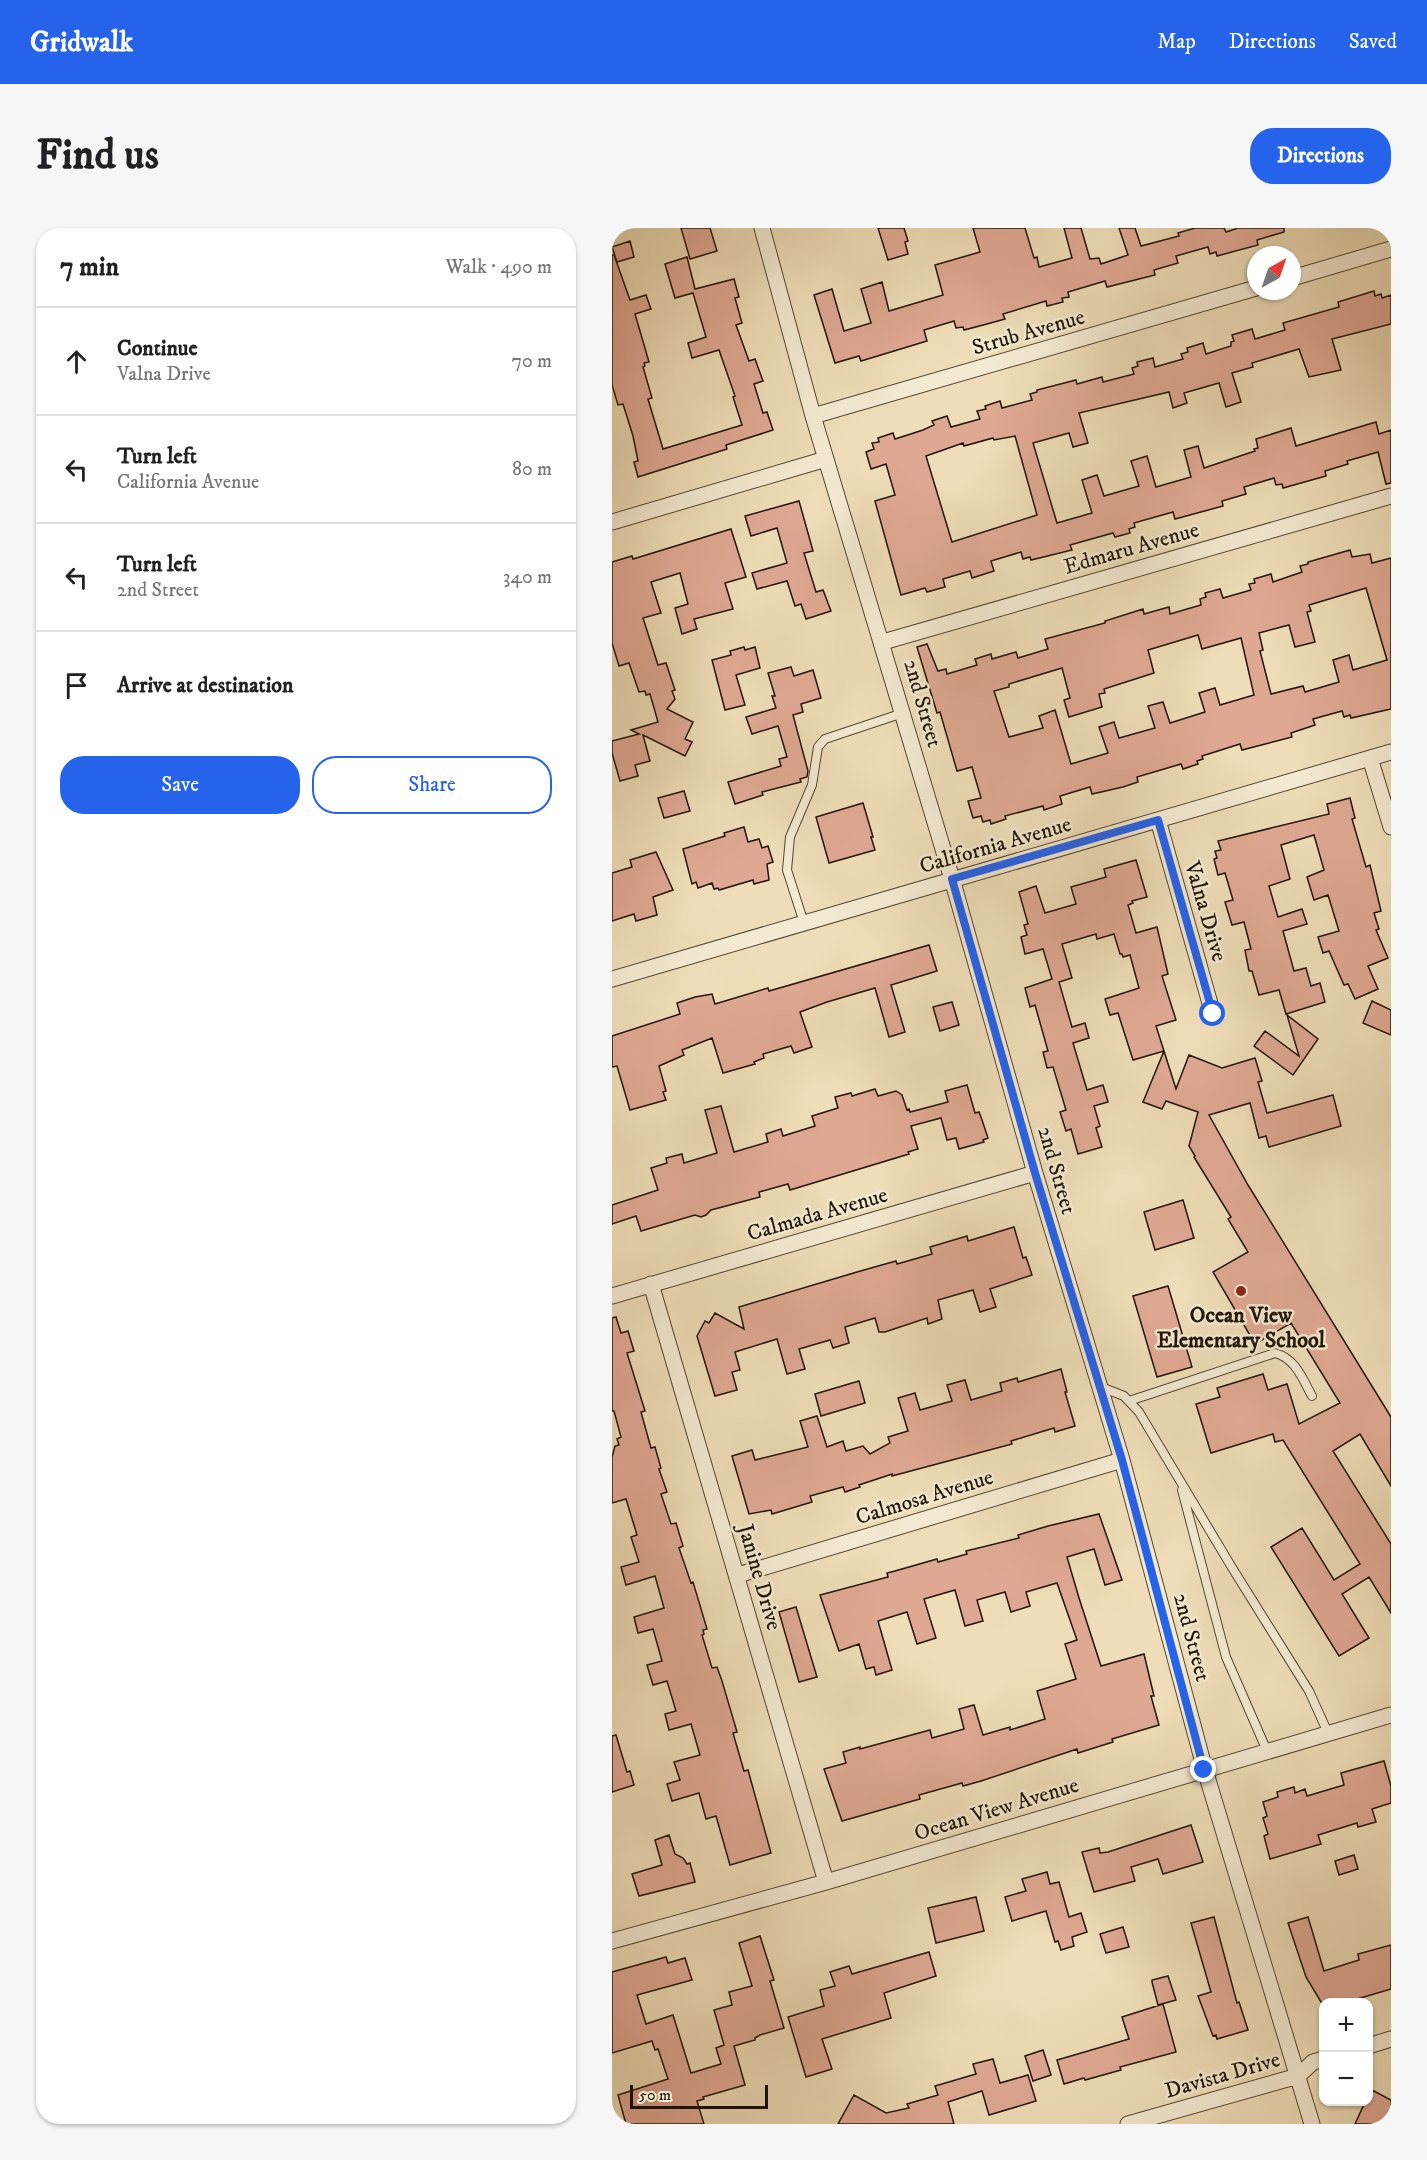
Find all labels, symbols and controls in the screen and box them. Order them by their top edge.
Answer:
text: Gridwalk [30,25,133,60]
text: Map [1157,29,1196,55]
text: Directions [1229,29,1316,55]
text: Saved [1349,29,1397,55]
button: Directions [1250,128,1391,184]
text: Find us [36,130,159,182]
north arrow [1247,246,1301,300]
text: 7 min [60,251,119,284]
text: Walk · 490 m [445,255,552,280]
street label: Strub Avenue [969,303,1088,361]
text: Continue [117,335,198,362]
icon: ahead [60,345,93,378]
text: 70 m [511,349,552,374]
text: Valna Drive [117,362,211,387]
text: Turn left [117,443,197,470]
icon: left [60,453,93,486]
text: 80 m [512,457,552,482]
text: California Avenue [117,470,259,495]
street label: Edmaru Avenue [1061,516,1202,581]
text: Turn left [117,551,197,578]
icon: left [60,561,93,594]
text: 340 m [503,565,552,590]
text: 2nd Street [117,578,199,603]
street label: 2nd Street [897,656,948,750]
icon: arrive [60,669,93,702]
text: Arrive at destination [117,672,294,699]
button: Save [60,756,300,814]
button: Share [312,756,552,814]
street label: California Avenue [916,811,1074,880]
street label: Valna Drive [1178,857,1233,965]
route start [1199,1000,1225,1026]
street label: 2nd Street [1031,1123,1082,1217]
street label: Calmada Avenue [744,1181,891,1247]
marker: Ocean View Elementary School [1234,1284,1248,1298]
place label: Ocean View Elementary School [1157,1302,1326,1354]
street label: Calmosa Avenue [852,1464,997,1531]
street label: Janine Drive [731,1519,788,1634]
street label: 2nd Street [1167,1590,1216,1684]
route end [1190,1756,1216,1782]
street label: Ocean View Avenue [911,1772,1082,1847]
map controls [1319,1998,1373,2106]
button: + [1319,1998,1373,2052]
street label: Davista Drive [1162,2046,1283,2105]
button: − [1319,2052,1373,2106]
scale bar [630,2082,768,2110]
text: 50 m [639,2085,671,2105]

